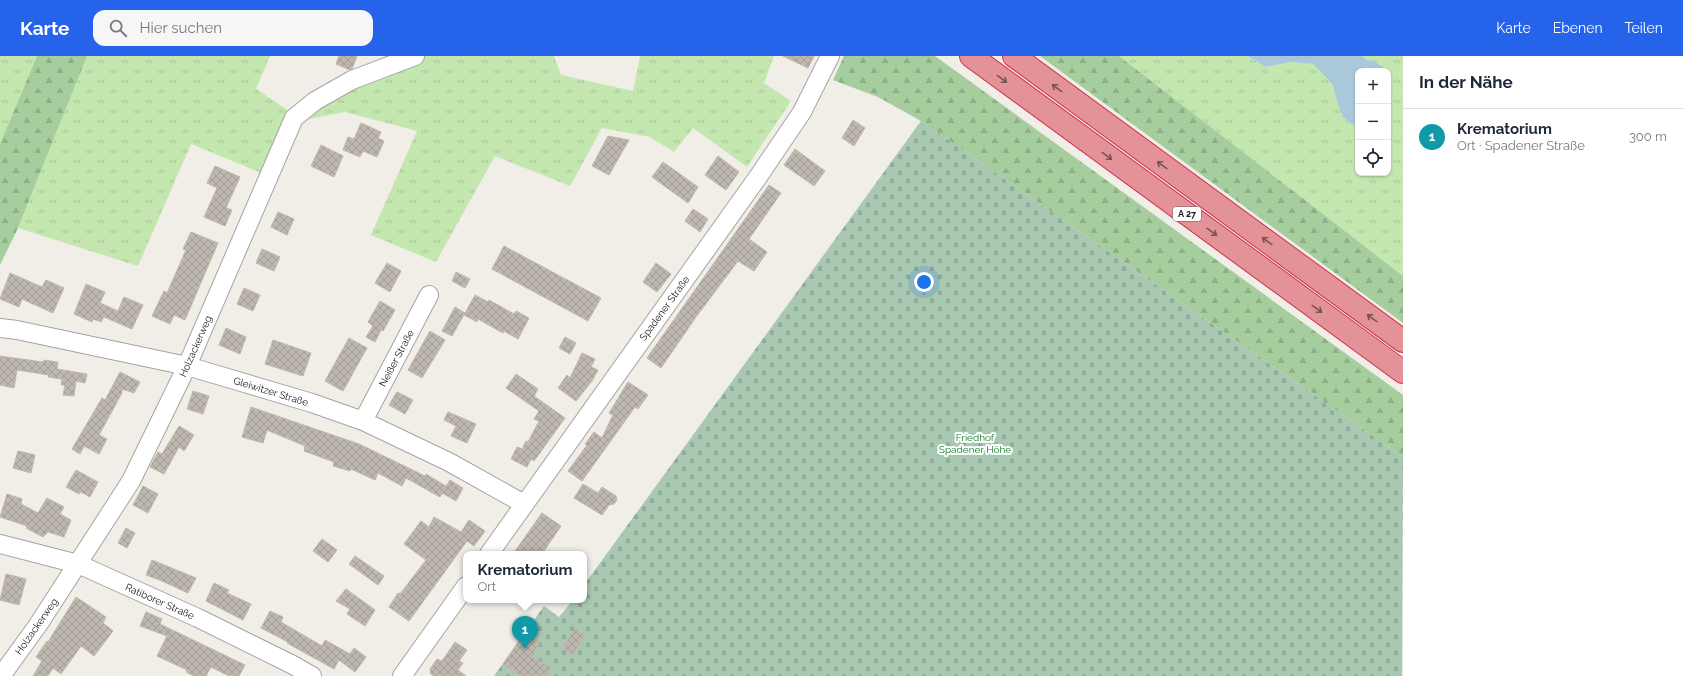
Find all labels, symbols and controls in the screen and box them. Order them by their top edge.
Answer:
search box [93,10,373,46]
text: Karte [20,17,69,39]
icon: search [107,17,129,39]
text: Hier suchen [139,19,222,37]
text: Karte [1496,20,1531,36]
text: Ebenen [1553,20,1603,36]
text: Teilen [1625,20,1663,36]
map controls [1355,68,1391,176]
button: + [1355,68,1391,104]
text: In der Nähe [1419,72,1513,92]
one-way arrow [997,75,1008,83]
one-way arrow [1052,83,1063,92]
button: − [1355,104,1391,140]
text: Krematorium [1457,120,1552,138]
text: 1 [1429,129,1435,144]
text: 300 m [1629,129,1667,144]
text: Ort · Spadener Straße [1457,138,1585,153]
button: locate [1355,140,1391,176]
one-way arrow [1102,152,1113,160]
one-way arrow [1157,160,1168,169]
road number: A 27 [1173,207,1201,221]
one-way arrow [1207,228,1218,236]
one-way arrow [1261,237,1272,246]
your location [914,272,934,292]
street label: Spadener Straße [637,274,692,343]
one-way arrow [1312,305,1323,313]
street label: Holzackerweg [177,314,214,379]
one-way arrow [1366,314,1377,322]
street label: Neißer Straße [377,328,416,388]
street label: Gleiwitzer Straße [232,375,310,408]
park label: Friedhof Spadener Höhe [939,432,1011,455]
popup [463,551,587,603]
text: Krematorium [478,561,572,579]
text: Ort [478,579,496,594]
street label: Ratiborer Straße [124,581,196,622]
street label: Holzackerweg [13,596,60,657]
pin: 1 [512,616,538,649]

